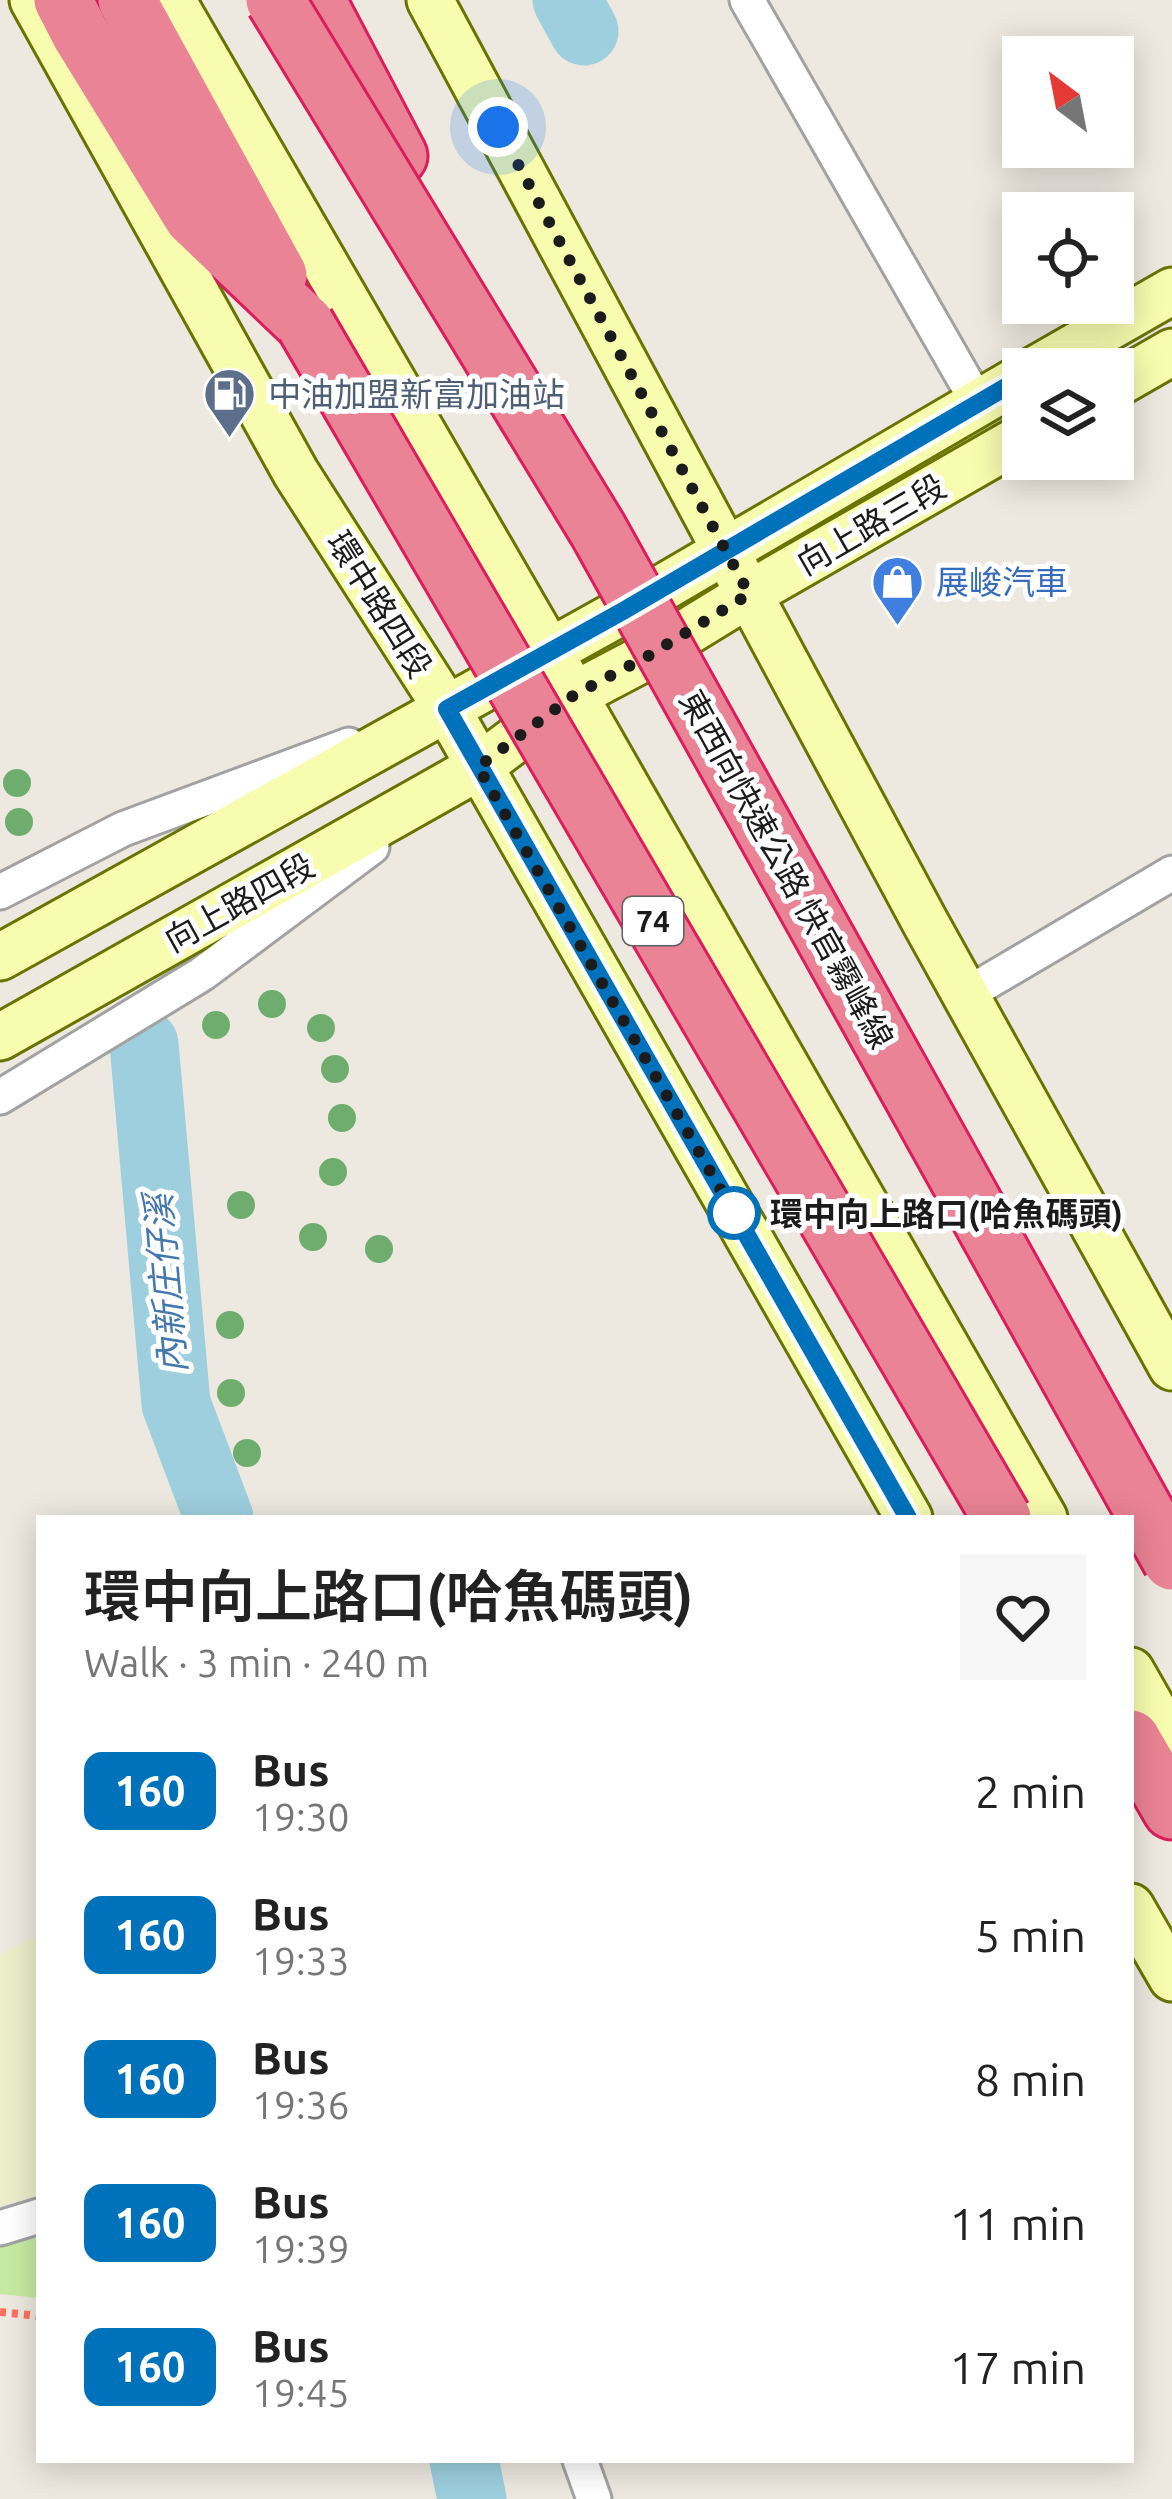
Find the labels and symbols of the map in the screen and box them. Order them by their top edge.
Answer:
north arrow [1002,36,1134,168]
your location [468,97,528,157]
fuel station icon: 中油加盟新富加油站 [201,365,257,439]
place label: 中油加盟新富加油站 [268,375,565,412]
street label: 向上路三段 [790,467,952,581]
street label: 環中路四段 [321,524,439,684]
shop icon: 展峻汽車 [869,553,925,627]
place label: 展峻汽車 [936,563,1068,600]
street label: 東西向快速公路 快官霧峰線 [673,684,901,1054]
street label: 向上路四段 [158,846,320,958]
road number: 74 [623,897,683,945]
water label: 內新庄仔溪 [136,1188,193,1375]
marker: 環中向上路口(哈魚碼頭) [709,1188,759,1238]
place label: 環中向上路口(哈魚碼頭) [770,1195,1123,1233]

